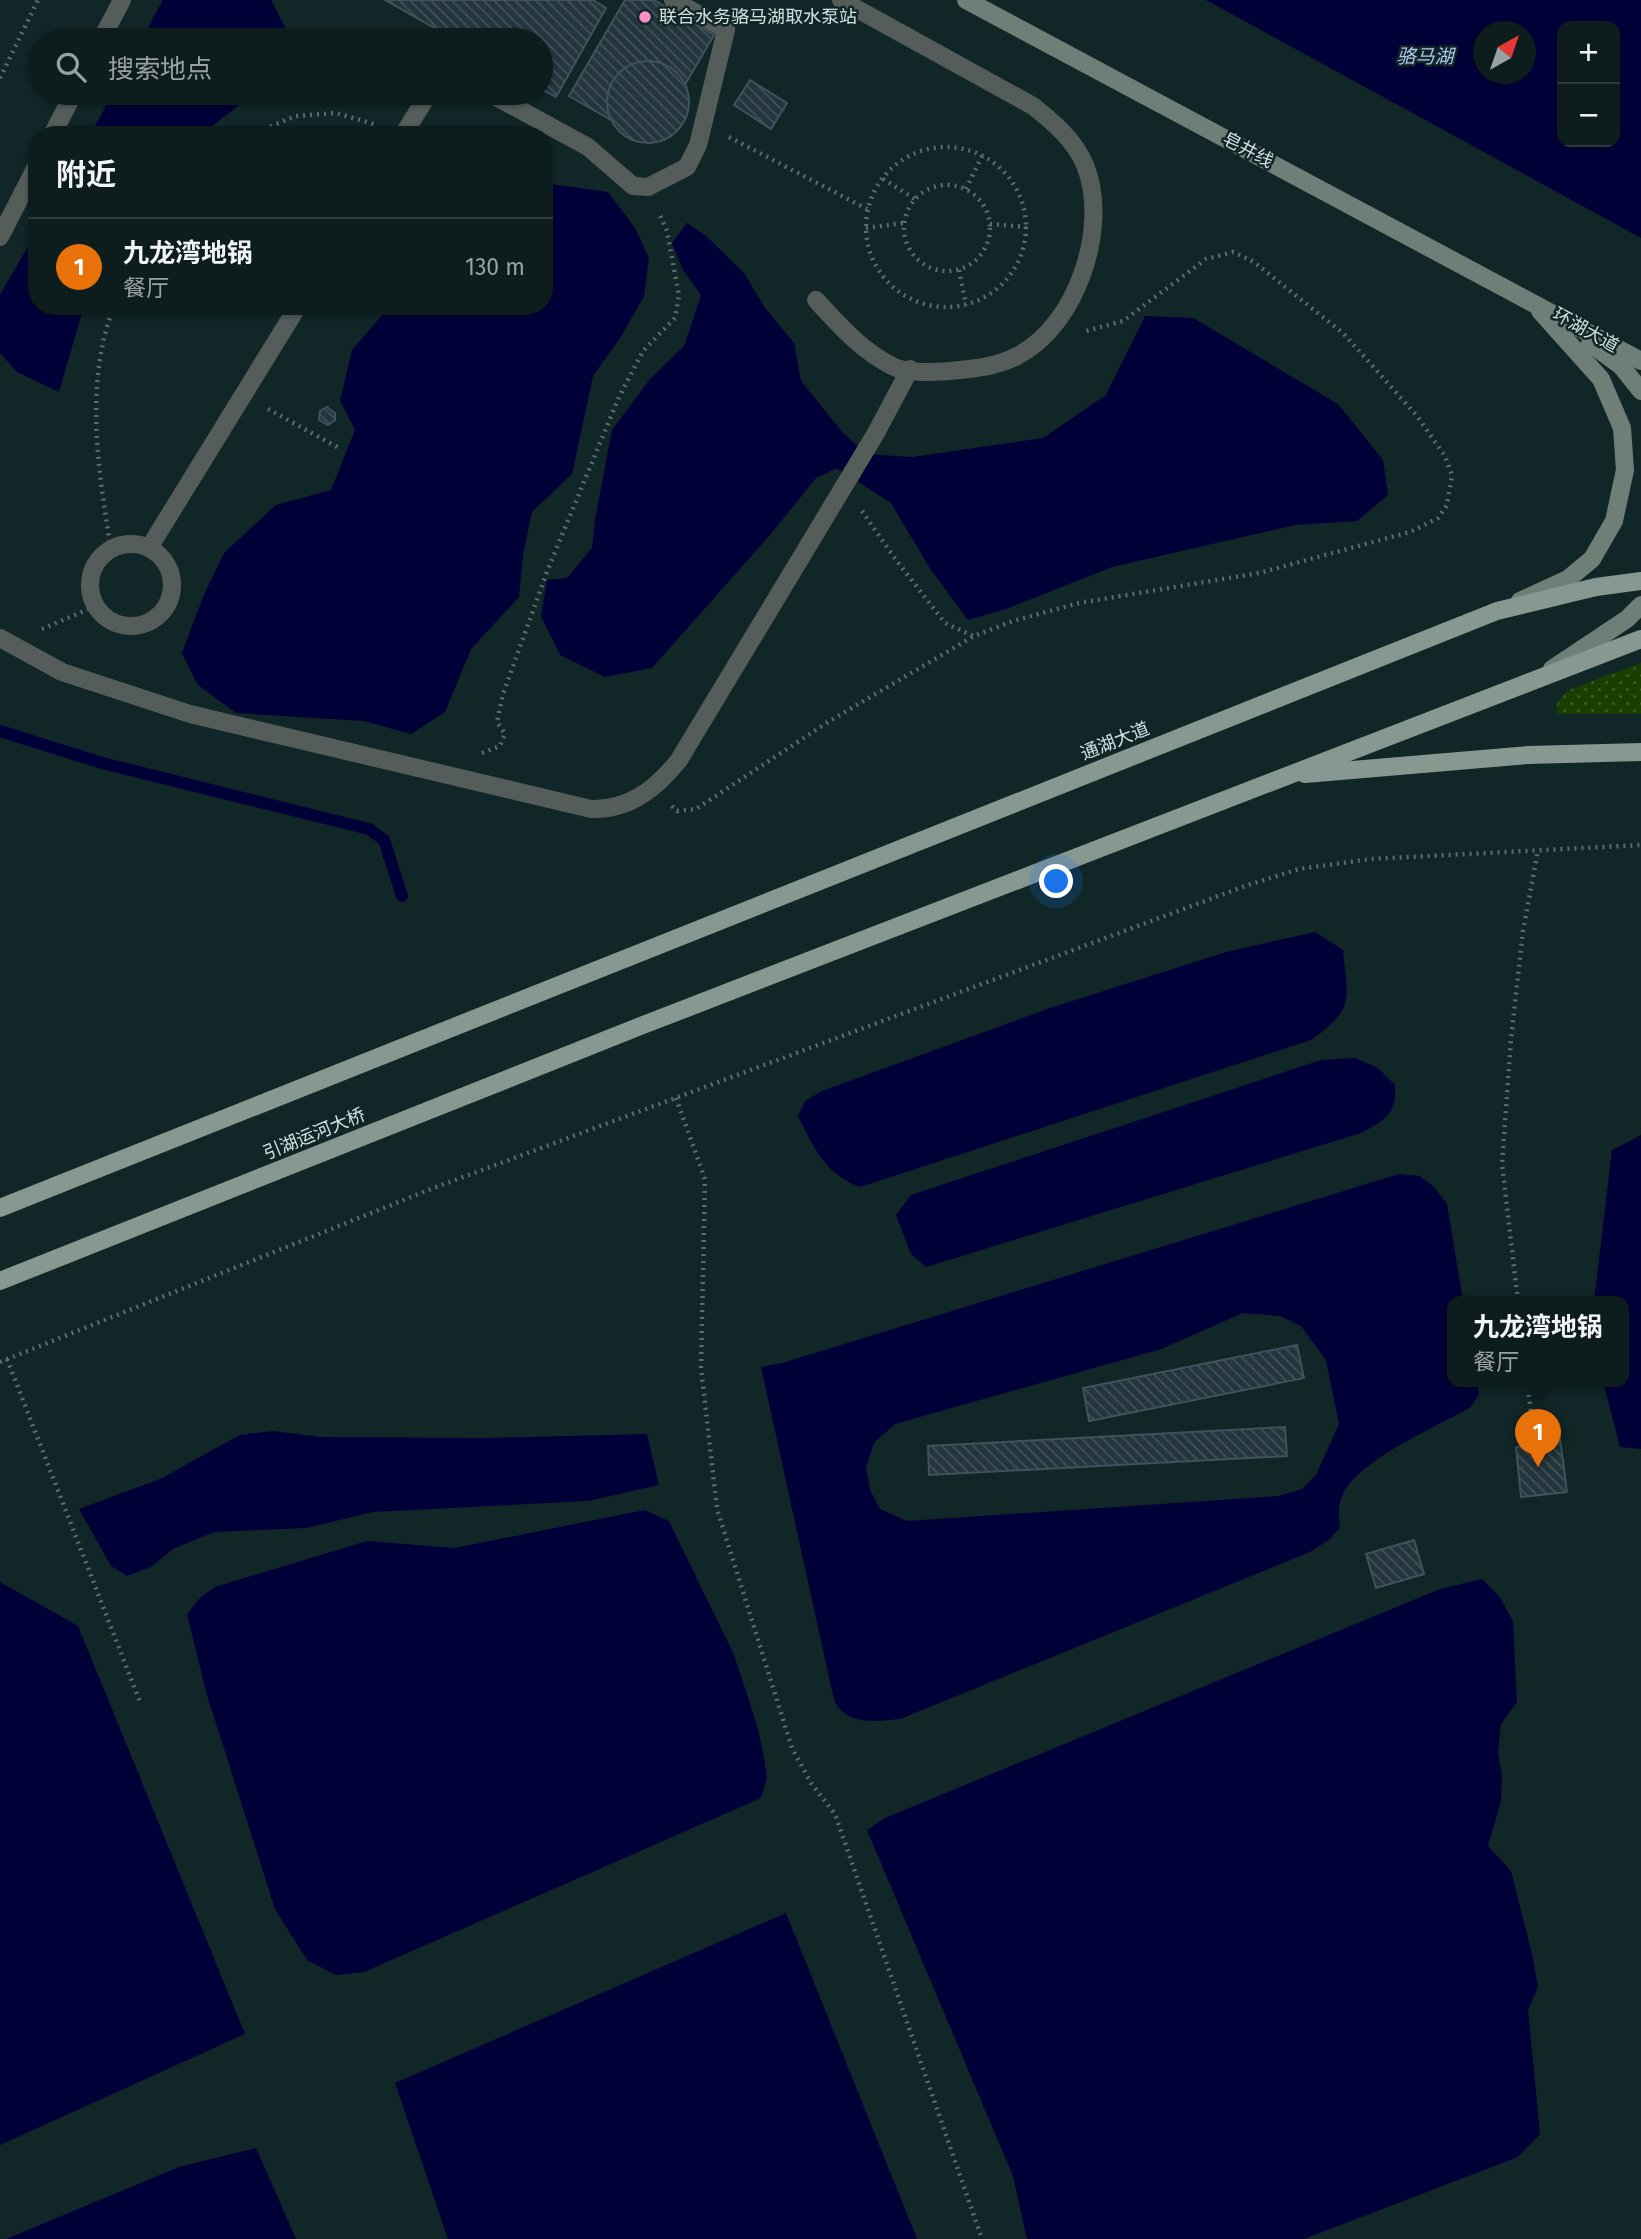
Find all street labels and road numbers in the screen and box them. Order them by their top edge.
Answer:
street label: 皂井线 [1219,128,1277,172]
street label: 环湖大道 [1549,303,1623,357]
street label: 通湖大道 [1078,717,1152,765]
street label: 引湖运河大桥 [260,1104,368,1164]

